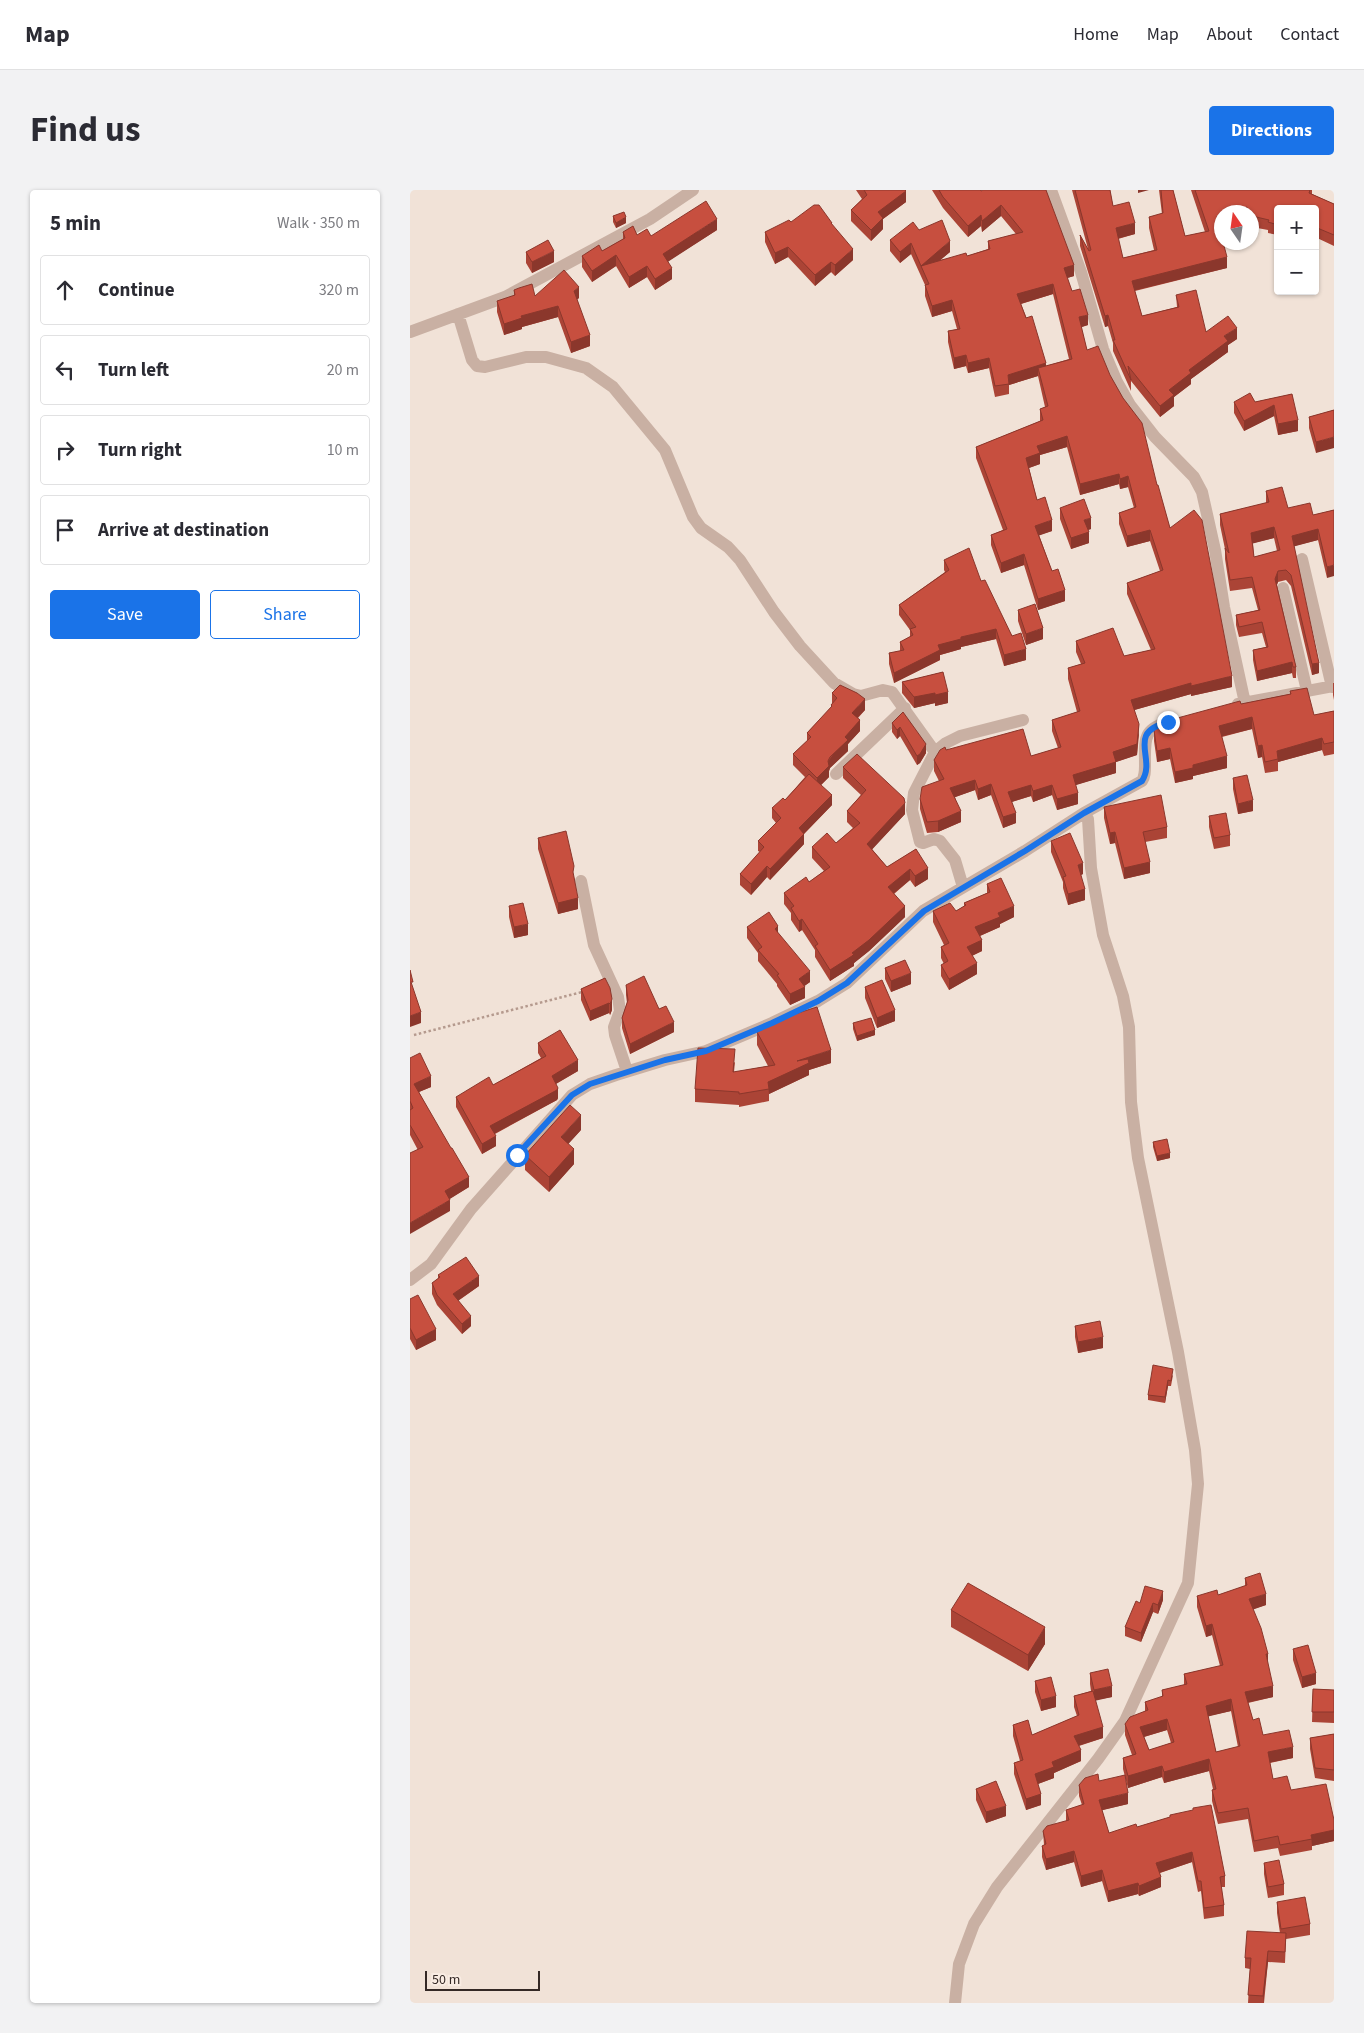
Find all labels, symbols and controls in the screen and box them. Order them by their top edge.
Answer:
text: Map [25,17,70,52]
text: Home [1073,22,1119,47]
text: Map [1147,22,1179,47]
text: About [1207,22,1252,47]
text: Contact [1280,22,1339,47]
text: Find us [30,105,140,155]
button: Directions [1209,106,1334,155]
north arrow [1214,205,1259,250]
map controls [1274,205,1319,295]
button: + [1274,205,1319,250]
text: 5 min [50,208,101,238]
text: Walk · 350 m [277,212,360,234]
button: − [1274,250,1319,295]
icon: ahead [51,276,79,304]
text: Continue [98,277,175,304]
text: 320 m [319,279,359,301]
icon: left [51,356,79,384]
text: Turn left [98,357,169,384]
text: 20 m [327,359,359,381]
icon: right [51,436,79,464]
text: Turn right [98,437,182,464]
text: 10 m [327,439,359,461]
icon: arrive [51,516,79,544]
text: Arrive at destination [98,517,269,544]
button: Save [50,590,200,639]
button: Share [210,590,360,639]
route end [1157,711,1180,734]
route start [506,1144,529,1167]
scale bar [425,1968,540,1991]
text: 50 m [432,1970,460,1990]

